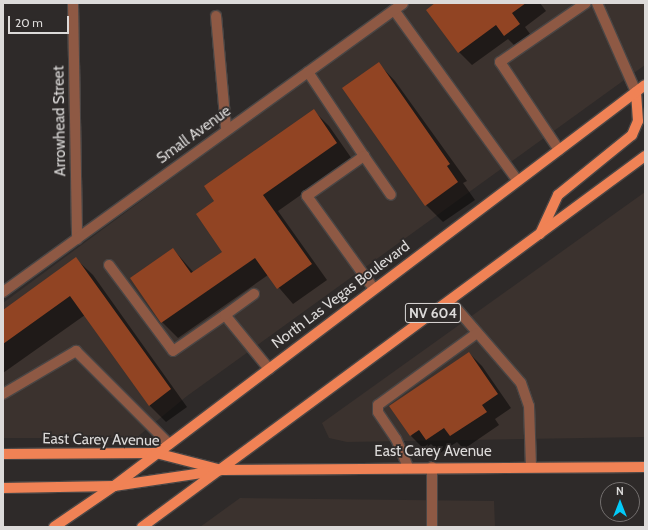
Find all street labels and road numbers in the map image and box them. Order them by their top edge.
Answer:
street label: Arrowhead Street [50,65,70,177]
street label: Small Avenue [153,102,235,168]
street label: North Las Vegas Boulevard [269,237,413,353]
road number: NV 604 [404,301,462,325]
street label: East Carey Avenue [42,430,160,450]
street label: East Carey Avenue [374,443,492,461]

